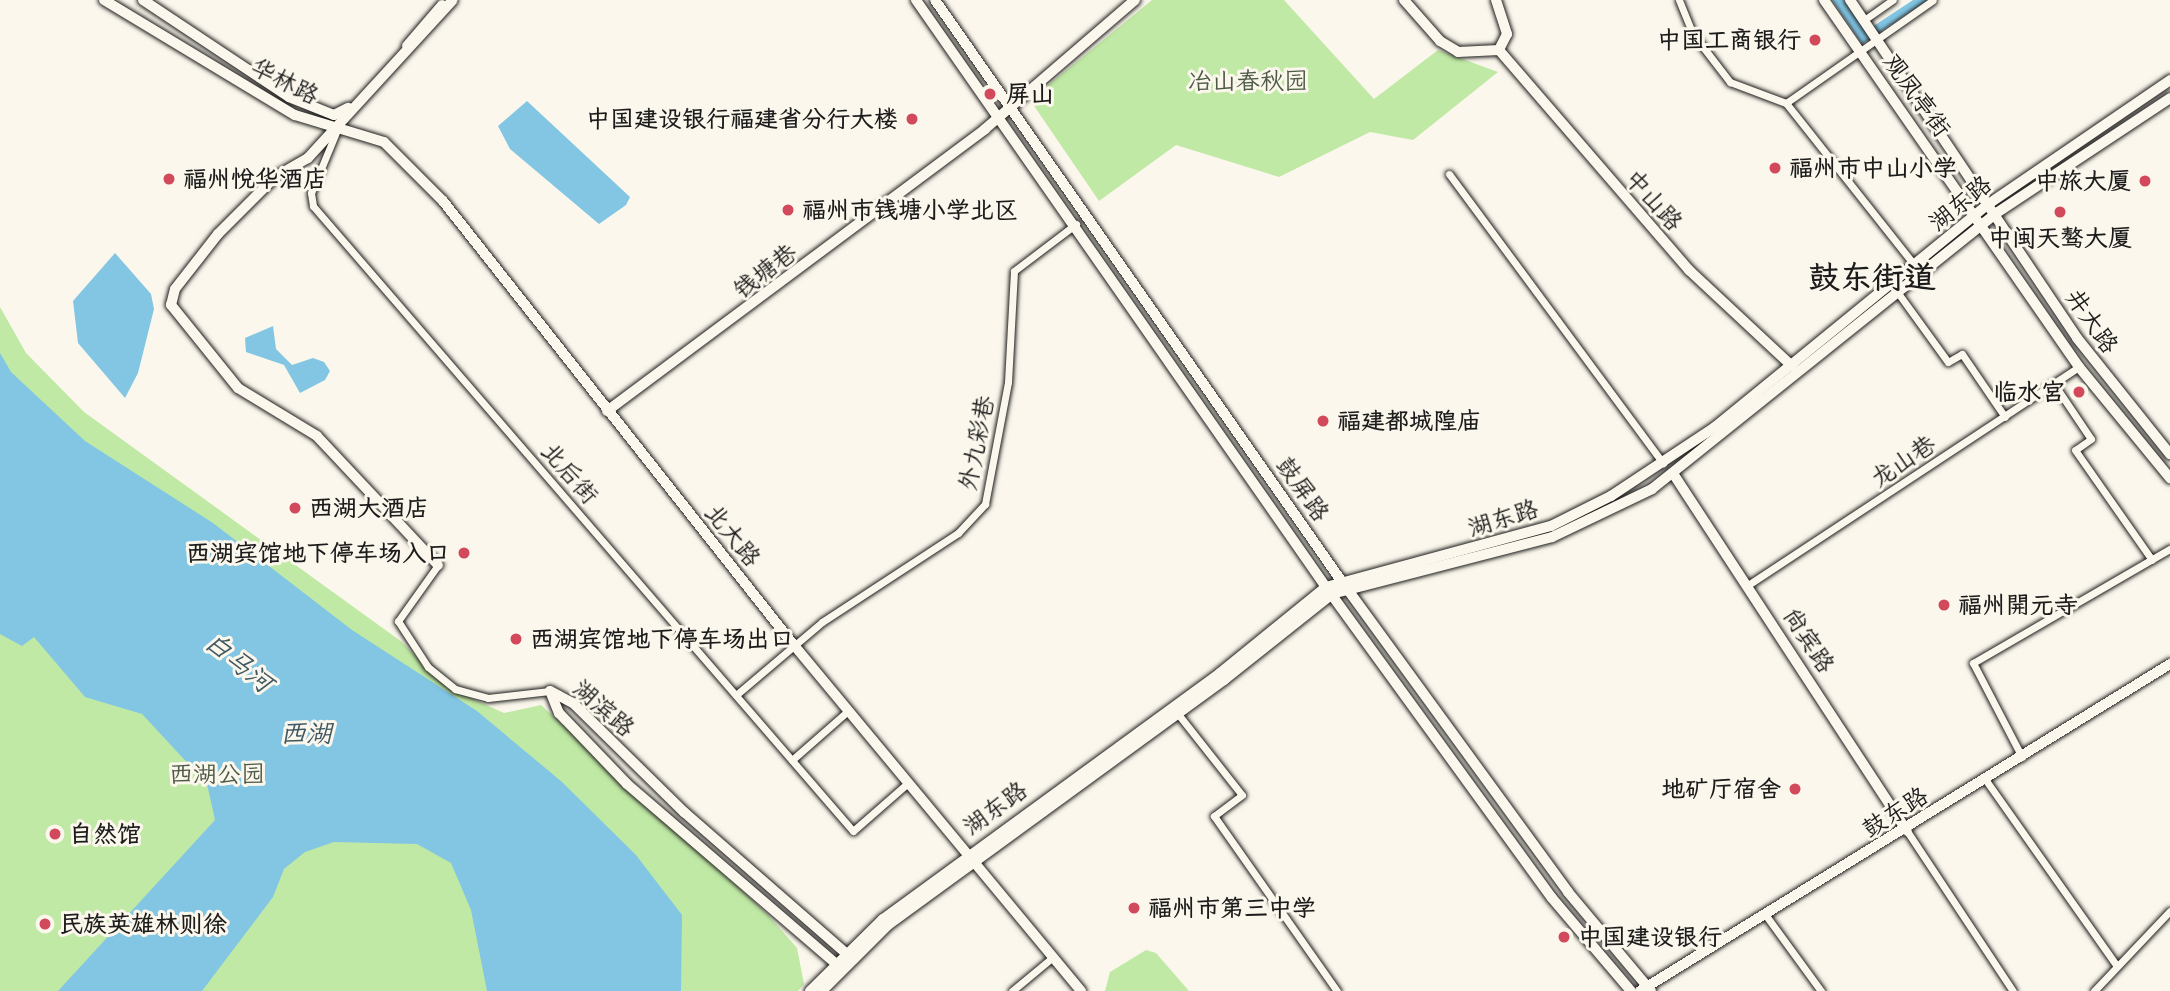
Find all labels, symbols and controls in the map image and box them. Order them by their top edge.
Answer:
place label: 中国工商银行 [1657,26,1801,54]
marker: 中国工商银行 [1807,32,1823,48]
street label: 观凤亭街 [1877,48,1957,142]
street label: 华林路 [246,52,324,110]
park label: 冶山春秋园 [1188,67,1308,95]
place label: 屏山 [1006,80,1054,108]
marker: 屏山 [980,84,1000,104]
place label: 中国建设银行福建省分行大楼 [586,105,898,133]
marker: 中国建设银行福建省分行大楼 [904,111,920,127]
place label: 福州市中山小学 [1789,154,1957,182]
marker: 福州市中山小学 [1767,160,1783,176]
street label: 中山路 [1619,164,1689,236]
place label: 福州悦华酒店 [183,165,327,193]
place label: 中旅大厦 [2035,167,2131,195]
street label: 湖东路 [1923,169,1997,237]
marker: 福州悦华酒店 [161,171,177,187]
marker: 中旅大厦 [2137,173,2153,189]
place label: 福州市钱塘小学北区 [802,196,1018,224]
marker: 福州市钱塘小学北区 [780,202,796,218]
marker: 中闽天骜大厦 [2052,204,2068,220]
place label: 中闽天骜大厦 [1988,224,2132,252]
street label: 钱塘巷 [728,237,802,305]
district label: 鼓东街道 [1808,258,1936,296]
street label: 井大路 [2060,283,2124,359]
place label: 临水宫 [1993,378,2065,406]
marker: 临水宫 [2071,384,2087,400]
street label: 外九彩巷 [953,393,999,493]
place label: 福建都城隍庙 [1337,407,1481,435]
marker: 福建都城隍庙 [1315,413,1331,429]
street label: 龙山巷 [1865,429,1941,493]
street label: 北后街 [536,436,604,510]
street label: 鼓屏路 [1271,451,1335,527]
place label: 西湖大酒店 [309,494,429,522]
street label: 湖东路 [1464,494,1542,542]
street label: 北大路 [699,498,767,572]
marker: 西湖大酒店 [287,500,303,516]
place label: 西湖宾馆地下停车场入口 [186,539,450,567]
marker: 西湖宾馆地下停车场入口 [456,545,472,561]
place label: 福州開元寺 [1958,591,2078,619]
marker: 福州開元寺 [1936,597,1952,613]
street label: 尚宾路 [1777,602,1841,678]
water label: 白马河 [199,625,279,699]
place label: 西湖宾馆地下停车场出口 [530,625,794,653]
marker: 西湖宾馆地下停车场出口 [508,631,524,647]
street label: 湖滨路 [567,674,641,742]
water label: 西湖 [280,717,332,749]
park label: 西湖公园 [169,760,265,788]
street label: 湖东路 [957,775,1033,841]
place label: 地矿厅宿舍 [1661,775,1781,803]
marker: 地矿厅宿舍 [1787,781,1803,797]
street label: 鼓东路 [1857,781,1933,843]
place label: 自然馆 [69,820,141,848]
marker: 自然馆 [47,826,63,842]
place label: 福州市第三中学 [1148,894,1316,922]
marker: 福州市第三中学 [1126,900,1142,916]
place label: 民族英雄林则徐 [59,910,227,938]
marker: 民族英雄林则徐 [37,916,53,932]
place label: 中国建设银行 [1578,923,1722,951]
marker: 中国建设银行 [1556,929,1572,945]

